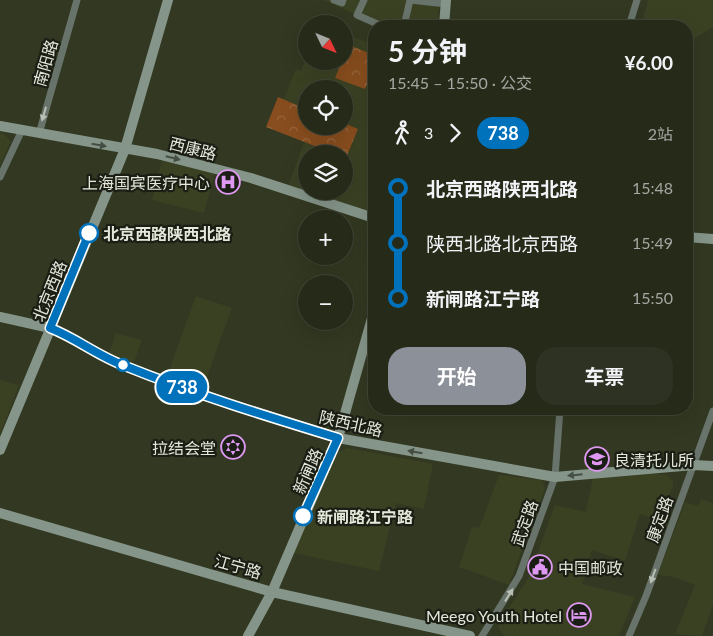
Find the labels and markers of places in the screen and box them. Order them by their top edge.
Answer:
hospital icon: 上海国宾医疗中心 [215,169,241,195]
place label: 上海国宾医疗中心 [82,173,210,192]
marker: 北京西路陕西北路 [79,223,99,243]
place label: 北京西路陕西北路 [103,224,231,243]
unlabelled marker [116,358,130,372]
synagogue icon: 拉结会堂 [220,434,246,460]
place label: 拉结会堂 [152,438,216,457]
school or university icon: 良清托儿所 [584,446,610,472]
place label: 良清托儿所 [614,450,694,469]
marker: 新闸路江宁路 [293,506,313,526]
place label: 新闸路江宁路 [317,507,413,526]
public building icon: 中国邮政 [527,554,553,580]
place label: 中国邮政 [558,558,622,577]
hotel icon: Meego Youth Hotel [566,602,592,628]
place label: Meego Youth Hotel [426,606,562,625]

